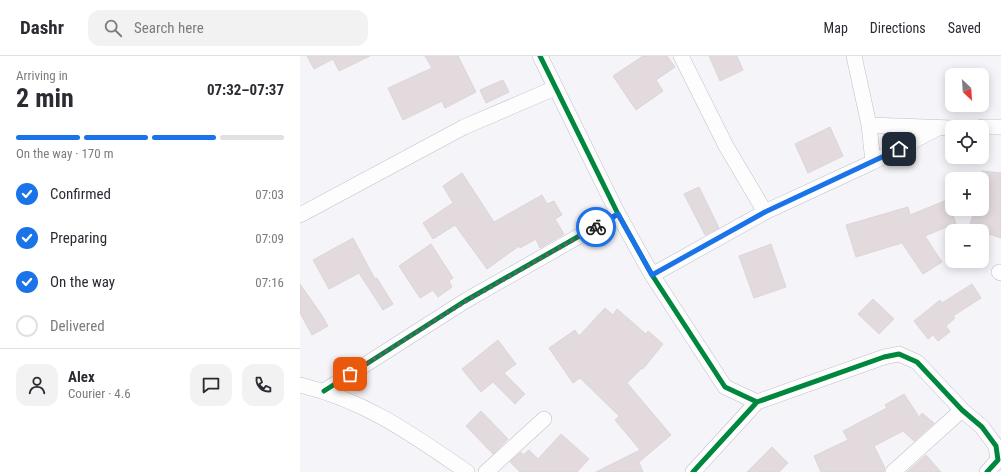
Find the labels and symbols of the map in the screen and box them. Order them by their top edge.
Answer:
north arrow [945,68,989,112]
pin [882,132,916,166]
courier [576,207,616,247]
pin [333,357,367,391]

